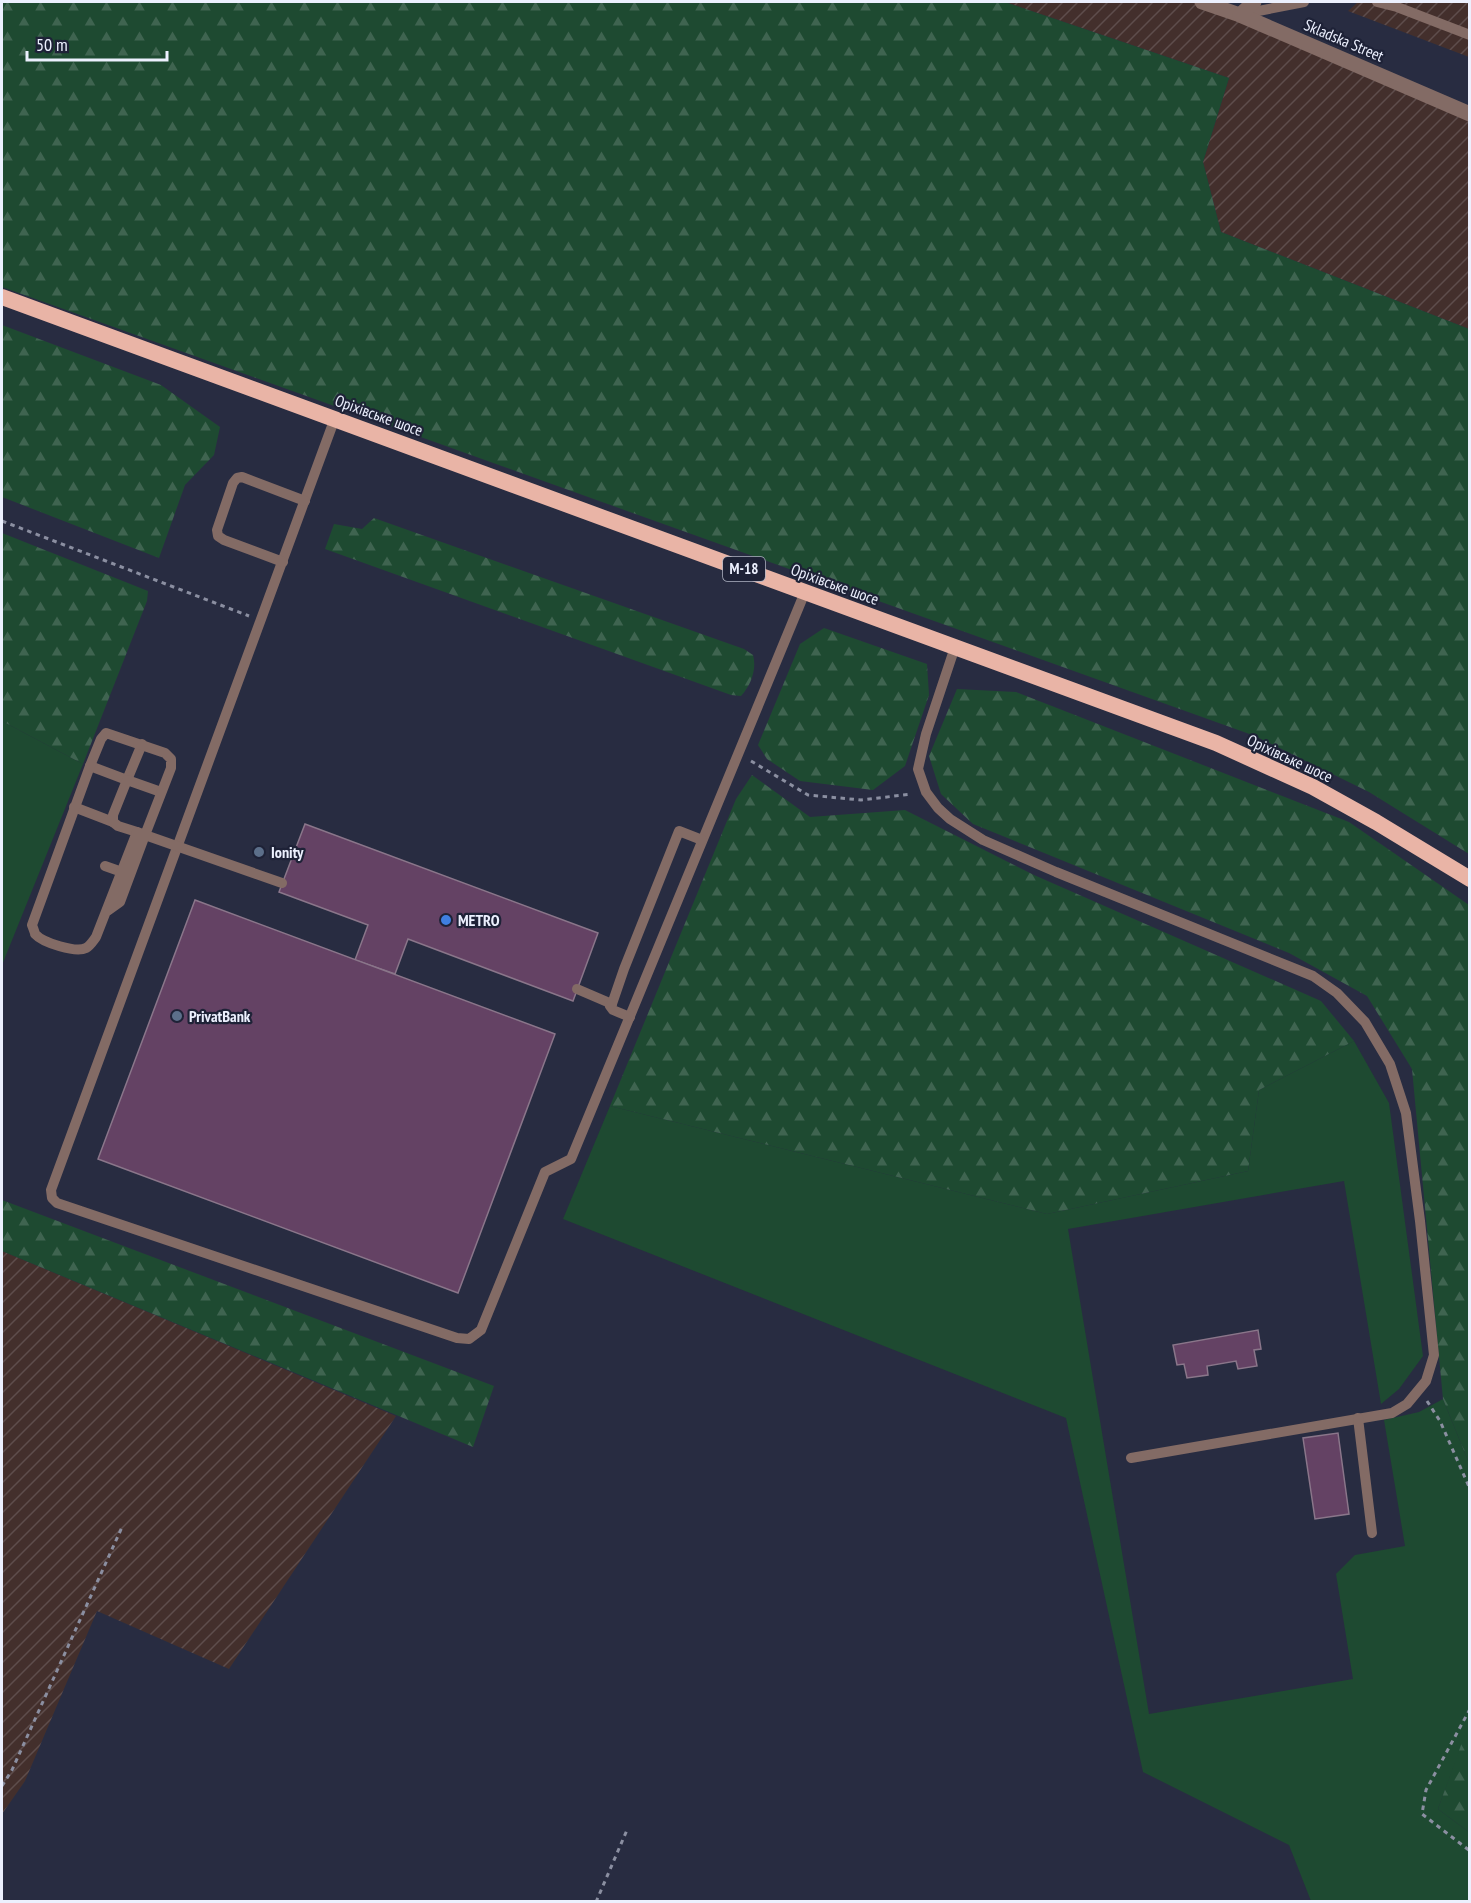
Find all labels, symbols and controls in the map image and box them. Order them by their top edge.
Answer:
street label: Skladska Street [1301,14,1387,66]
scale bar [27,24,166,62]
text: 50 m [36,33,68,56]
street label: Оріхівське шосе [332,390,426,440]
road number: М-18 [723,557,765,581]
street label: Оріхівське шосе [788,559,882,609]
street label: Оріхівське шосе [1244,730,1336,786]
place label: Ionity [271,842,304,862]
marker: Ionity [252,845,266,859]
place label: METRO [458,910,500,930]
marker: METRO [439,913,453,927]
place label: PrivatBank [189,1006,251,1026]
marker: PrivatBank [170,1009,184,1023]

